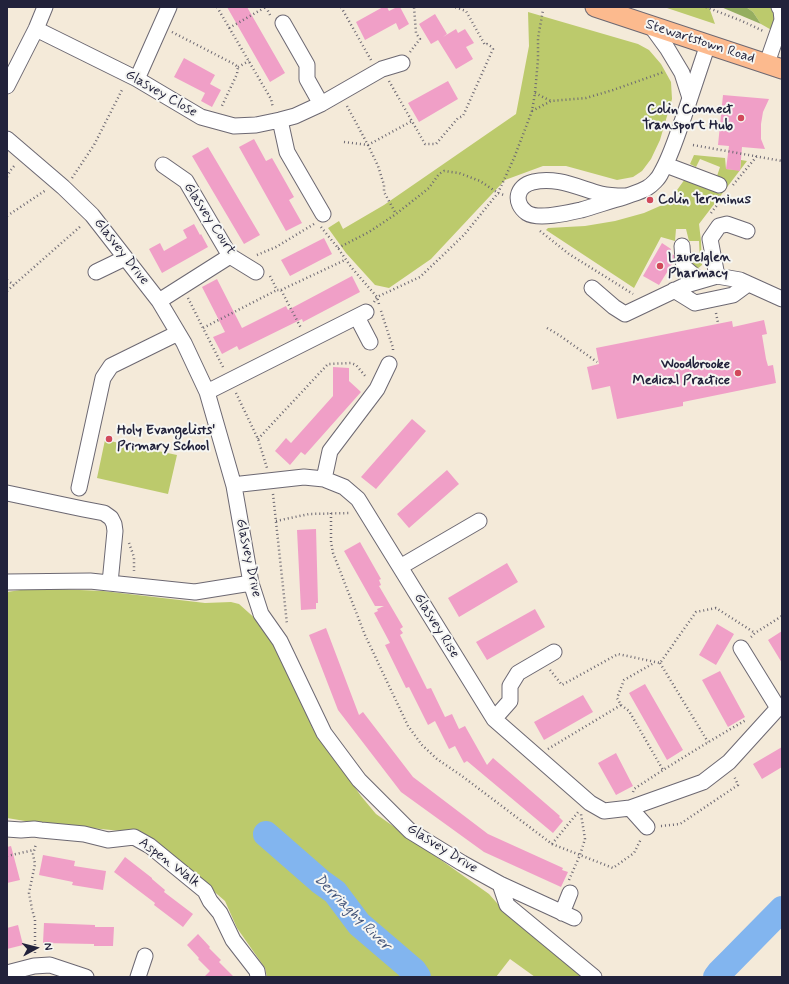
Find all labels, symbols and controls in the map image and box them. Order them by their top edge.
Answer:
street label: Stewartstown Road [643,16,757,68]
street label: Glasvey Close [122,67,200,121]
place label: Colin Connect Transport Hub [642,102,733,134]
marker: Colin Connect Transport Hub [736,113,746,123]
street label: Glasvey Court [179,180,239,258]
place label: Colin Terminus [658,192,751,208]
marker: Colin Terminus [645,195,655,205]
street label: Glasvey Drive [90,215,152,289]
place label: Laurelglen Pharmacy [668,250,731,282]
marker: Laurelglen Pharmacy [655,261,665,271]
place label: Woodbrooke Medical Practice [632,357,730,390]
marker: Woodbrooke Medical Practice [733,368,743,378]
place label: Holy Evangelists' Primary School [117,423,215,456]
marker: Holy Evangelists' Primary School [104,434,114,444]
street label: Glasvey Drive [231,517,265,599]
street label: Glasvey Rise [410,591,462,661]
street label: Glasvey Drive [404,821,480,877]
street label: Aspen Walk [135,834,203,892]
water label: Derriaghy River [310,871,394,955]
north arrow [16,928,56,968]
text: N [41,942,55,951]

